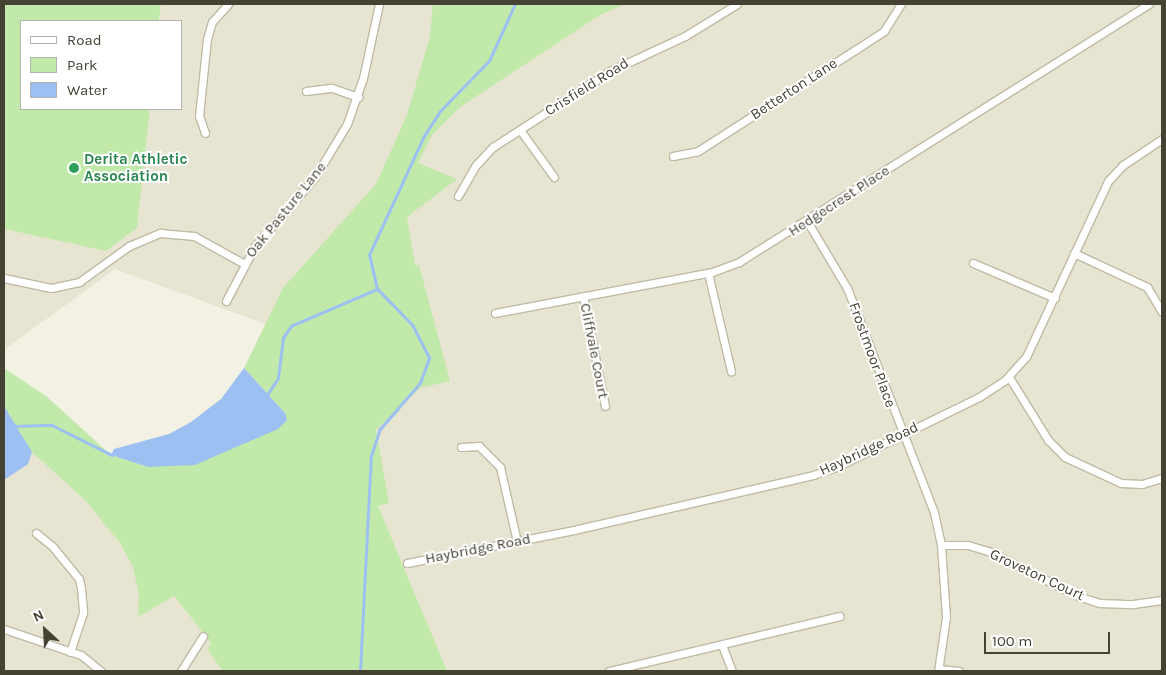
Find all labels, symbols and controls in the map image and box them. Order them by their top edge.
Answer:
legend [20,20,182,110]
text: Road [67,31,102,49]
street label: Crisfield Road [542,54,632,120]
street label: Betterton Lane [747,54,841,124]
text: Park [67,56,97,74]
text: Water [67,81,107,99]
place label: Derita Athletic Association [84,150,187,185]
street label: Oak Pasture Lane [242,159,330,261]
marker: Derita Athletic Association [68,162,80,174]
street label: Hedgecrest Place [785,162,893,240]
street label: Frostmoor Place [845,300,899,410]
street label: Cliffvale Court [576,302,612,400]
street label: Haybridge Road [817,418,921,480]
street label: Haybridge Road [424,530,532,568]
street label: Groveton Court [987,545,1087,605]
north arrow [20,605,70,655]
text: N [30,606,47,626]
scale bar [986,622,1112,654]
text: 100 m [992,632,1032,650]

